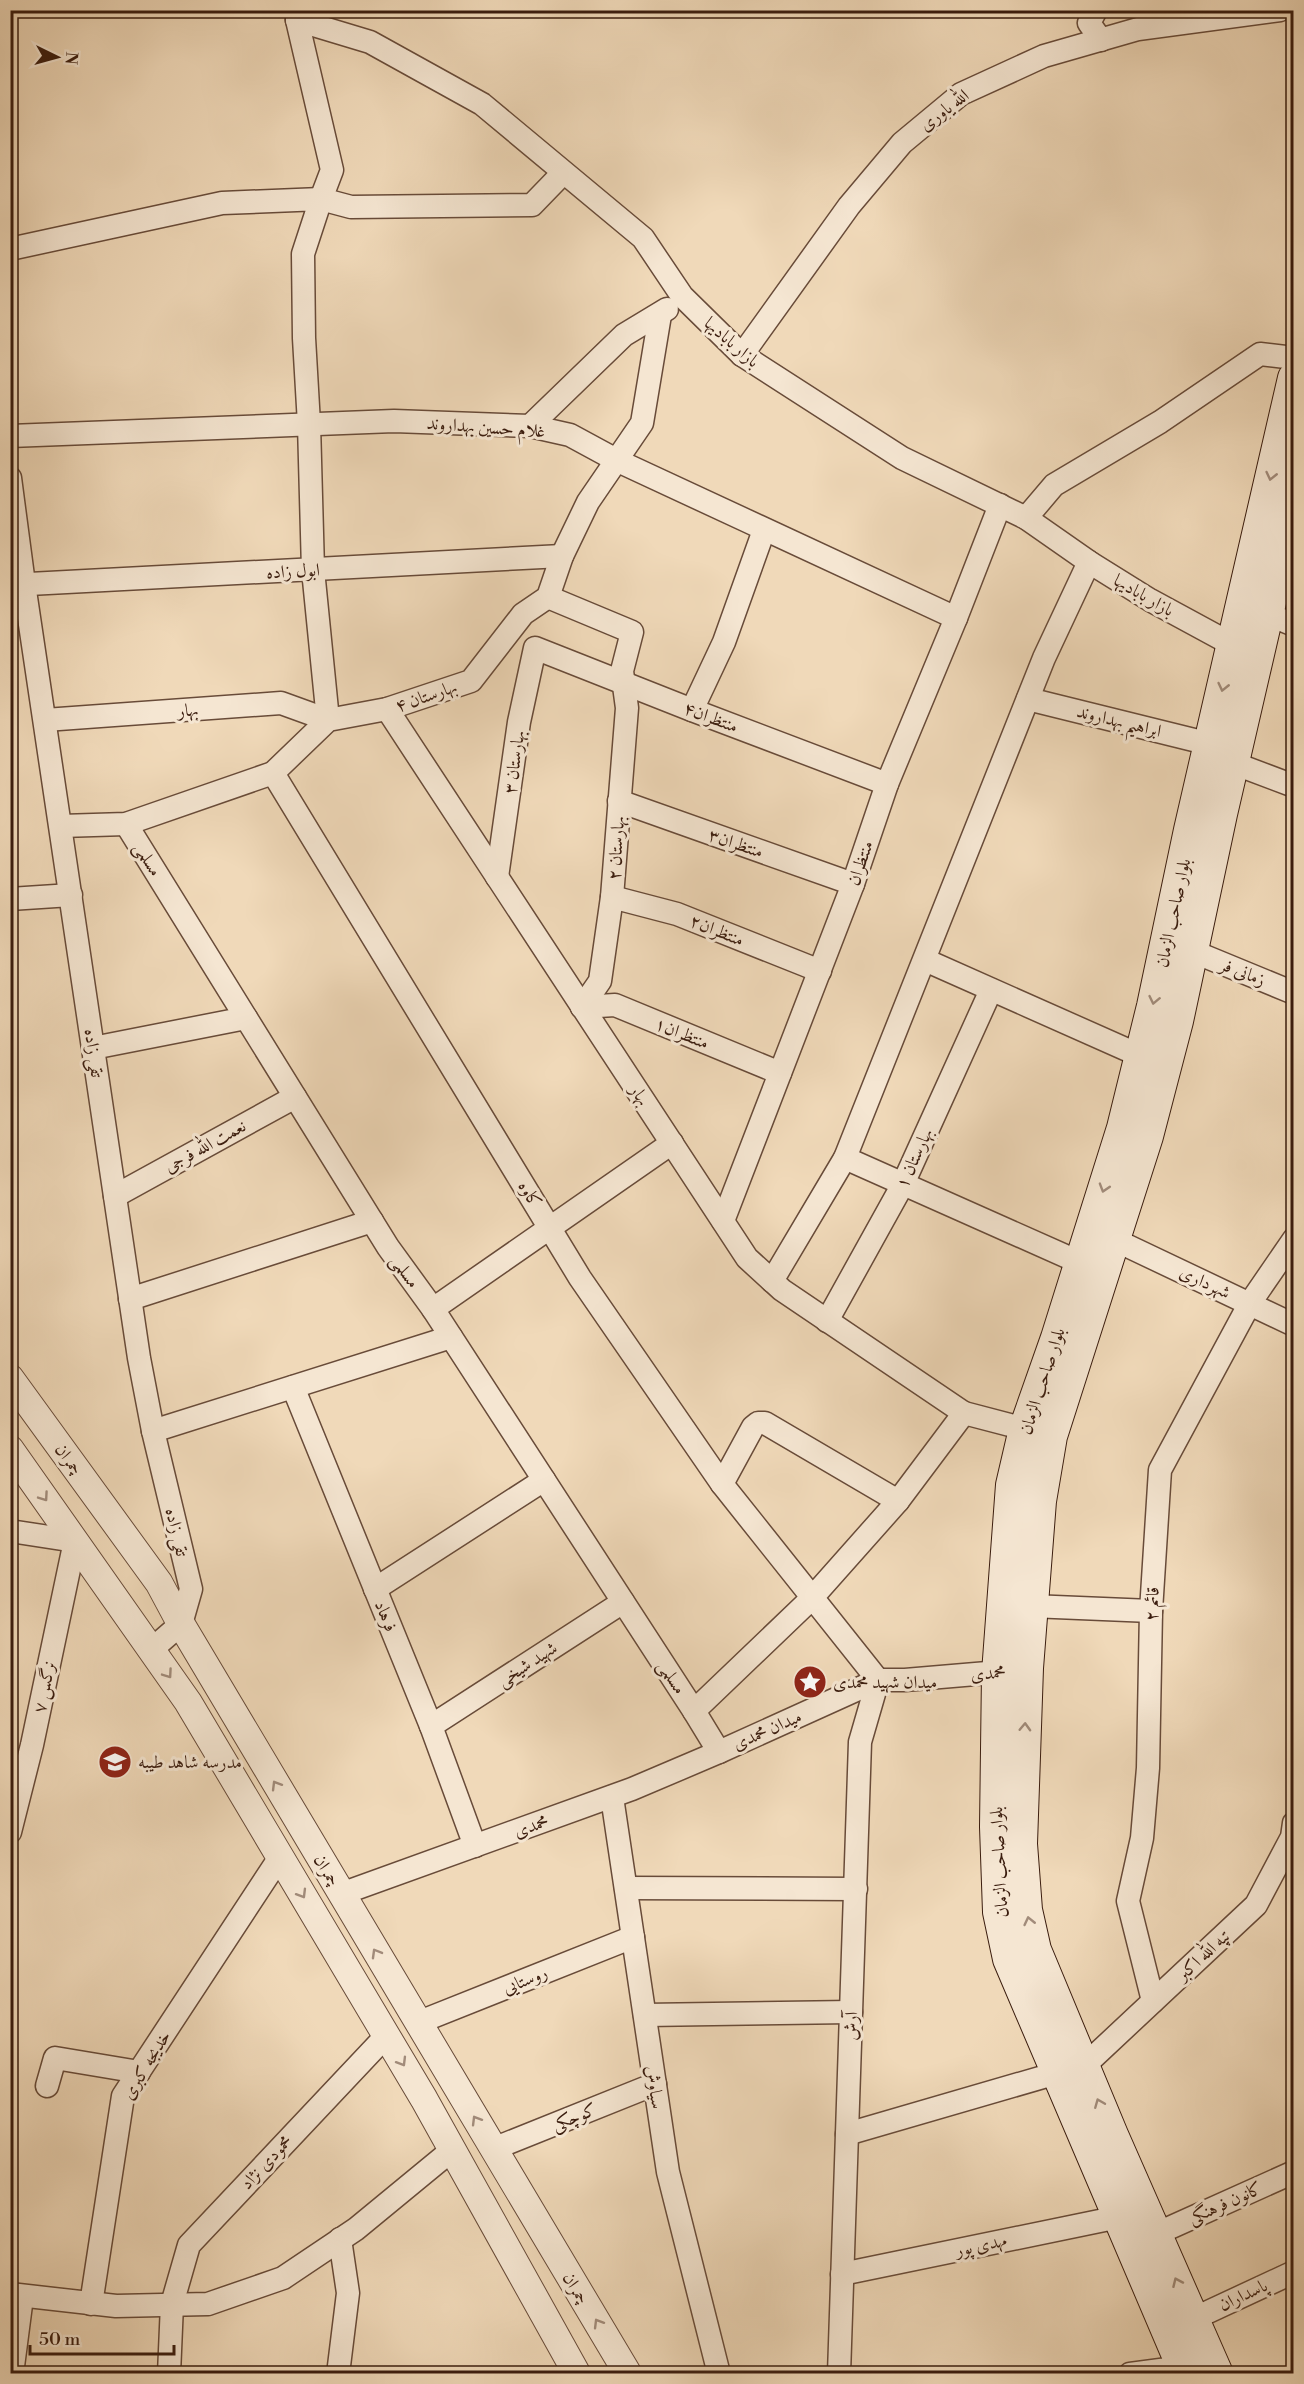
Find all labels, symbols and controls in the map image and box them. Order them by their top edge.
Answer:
north arrow [27,27,87,87]
text: N [60,51,81,66]
street label: الله یاوری [913,82,974,137]
street label: بازار بابادیها [699,312,764,373]
street label: غلام حسین بهداروند [426,412,546,447]
one-way arrow [1265,471,1278,481]
street label: ابول زاده [265,559,321,584]
street label: بازار بابادیها [1109,569,1178,622]
street label: بهارستان ۴ [392,675,460,718]
one-way arrow [1217,681,1230,691]
street label: منتظران۴ [680,697,741,738]
street label: بهار [175,698,199,723]
street label: ابراهیم بهداروند [1073,700,1164,749]
street label: بهارستان ۳ [499,729,530,795]
street label: بهارستان ۲ [603,815,630,881]
street label: منتظران۳ [705,823,766,864]
street label: مسلمی [128,838,167,881]
street label: منتظران [842,838,879,889]
street label: بلوار صاحب الزمان [1151,856,1196,970]
street label: منتظران۲ [686,909,747,952]
street label: زمانی فر [1215,952,1269,992]
one-way arrow [1149,995,1162,1005]
street label: منتظران۱ [651,1012,712,1055]
street label: تقی زاده [78,1027,108,1080]
street label: بهار [623,1079,655,1110]
street label: نعمت الله فرجی [159,1112,250,1178]
street label: بهارستان ۱ [890,1124,938,1192]
street label: کاوه [513,1176,547,1212]
one-way arrow [1099,1182,1111,1193]
street label: مسلمی [385,1250,425,1293]
street label: شهرداری [1176,1261,1234,1304]
street label: بلوار صاحب الزمان [1014,1325,1071,1438]
street label: چمران [49,1439,88,1480]
one-way arrow [37,1490,48,1501]
street label: تقی زاده [159,1506,193,1559]
street label: قائم ۲ [1140,1586,1169,1622]
street label: فرهاد [369,1597,402,1635]
street label: شهید شیخی [493,1636,562,1692]
street label: مسلمی [652,1656,691,1699]
street label: نرگس ۷ [28,1659,61,1715]
street label: محمدی [969,1660,1007,1687]
place icon: میدان شهید محمدی [792,1664,828,1700]
one-way arrow [161,1667,172,1678]
place label: میدان شهید محمدی [833,1671,937,1694]
street label: میدان محمدی [729,1705,805,1756]
one-way arrow [1019,1722,1031,1731]
school or university icon: مدرسه شاهد طیبه [97,1744,133,1780]
place label: مدرسه شاهد طیبه [138,1751,242,1774]
one-way arrow [272,1781,284,1791]
street label: بلوار صاحب الزمان [985,1806,1014,1918]
street label: محمدی [511,1810,552,1843]
street label: چمران [308,1850,345,1891]
one-way arrow [295,1888,306,1898]
one-way arrow [1023,1916,1036,1926]
street label: تپه الله اکبر [1168,1922,1235,1988]
one-way arrow [371,1949,383,1959]
street label: روستایی [499,1961,551,2000]
street label: آرش [840,2009,864,2041]
street label: خدیجه کبری [117,2026,176,2104]
one-way arrow [394,2056,406,2066]
street label: سیاوش [640,2064,669,2110]
street label: کوچکی [548,2098,600,2138]
one-way arrow [1094,2098,1106,2109]
one-way arrow [471,2116,483,2126]
street label: محمودی نژاد [235,2130,298,2195]
street label: کانون فرهنگی [1185,2177,1266,2231]
street label: مهدی پور [951,2229,1009,2264]
street label: چمران [557,2268,594,2309]
street label: پاسداران [1215,2273,1273,2318]
one-way arrow [1172,2277,1184,2288]
scale bar [30,2318,174,2356]
one-way arrow [593,2319,605,2329]
text: 50 m [39,2328,81,2351]

